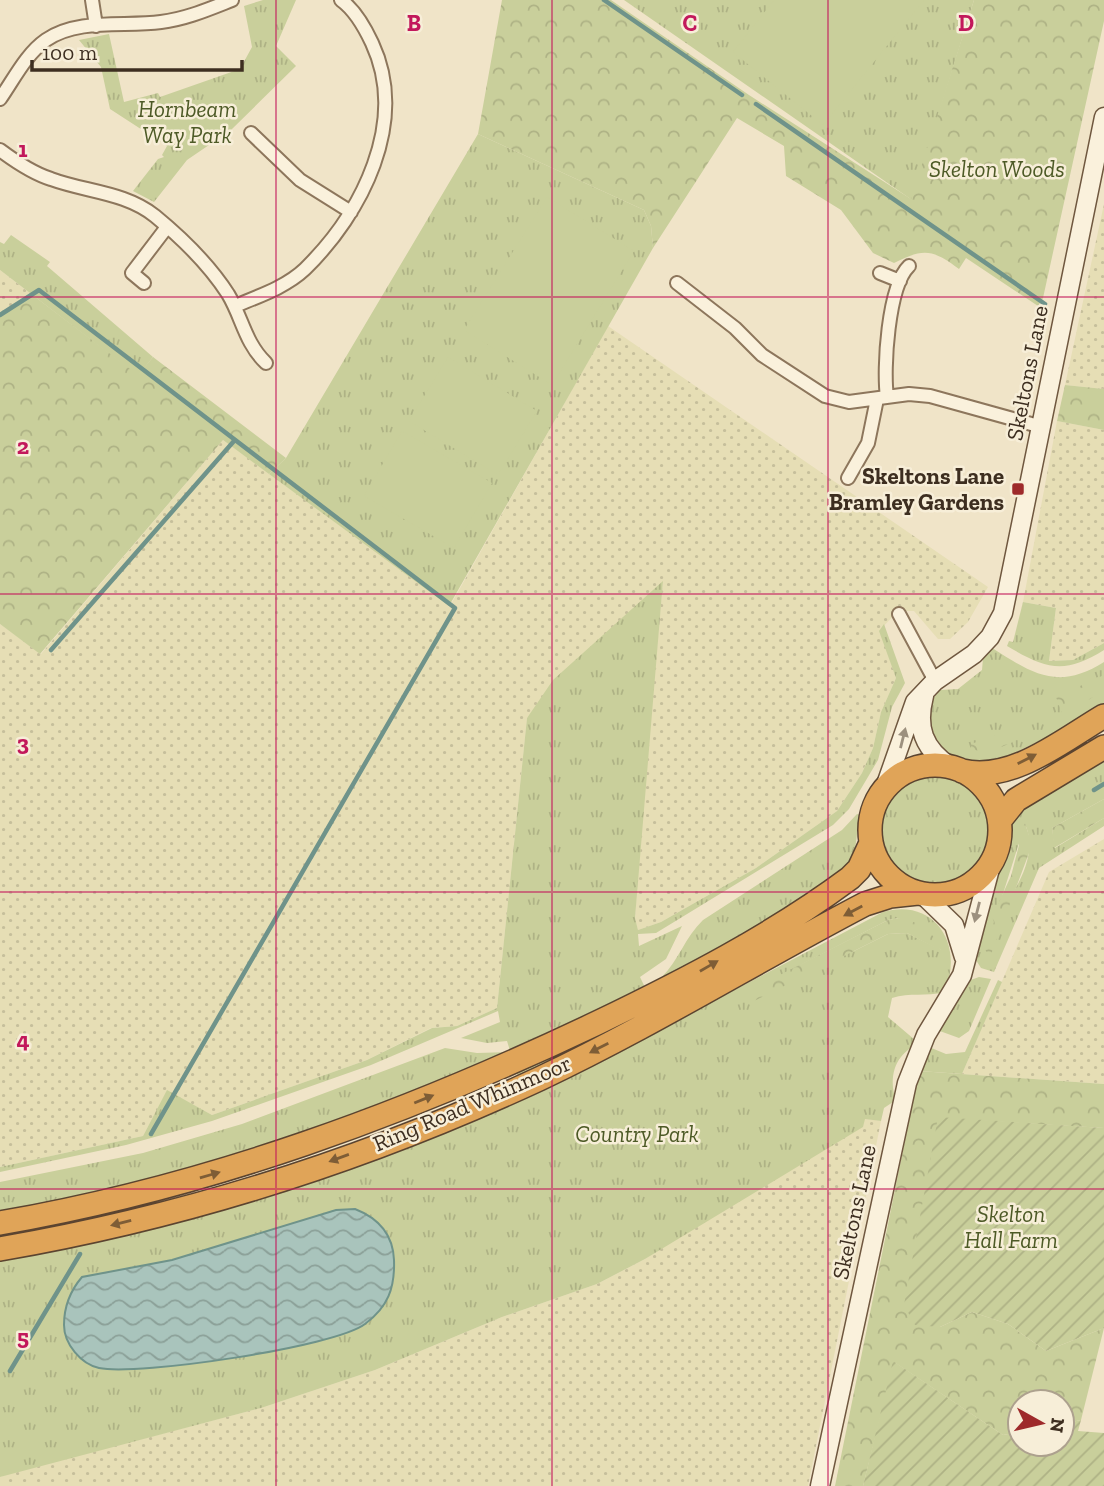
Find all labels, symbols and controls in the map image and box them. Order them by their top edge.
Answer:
text: B [407,9,421,37]
text: C [683,9,697,37]
text: D [958,9,974,37]
scale bar [32,28,242,72]
text: 100 m [42,40,97,65]
park label: Hornbeam Way Park [138,95,236,149]
text: 1 [18,135,28,163]
park label: Skelton Woods [929,155,1065,183]
street label: Skeltons Lane [1000,303,1054,443]
text: 2 [17,432,29,460]
place label: Skeltons Lane Bramley Gardens [829,462,1004,516]
marker: Skeltons Lane Bramley Gardens [1010,481,1026,497]
one-way arrow [897,727,908,749]
text: 3 [17,729,29,757]
one-way arrow [1017,754,1037,765]
one-way arrow [971,901,982,923]
one-way arrow [842,904,862,916]
one-way arrow [700,960,719,972]
text: 4 [16,1026,30,1054]
one-way arrow [589,1042,609,1053]
street label: Ring Road Whinmoor [369,1049,575,1157]
one-way arrow [414,1094,435,1105]
park label: Country Park [575,1120,699,1148]
street label: Skeltons Lane [826,1142,882,1282]
one-way arrow [329,1153,350,1164]
one-way arrow [199,1169,220,1179]
park label: Skelton Hall Farm [964,1200,1058,1254]
one-way arrow [110,1218,132,1229]
text: 5 [17,1323,29,1351]
north arrow [1006,1388,1076,1458]
text: N [1045,1417,1070,1434]

